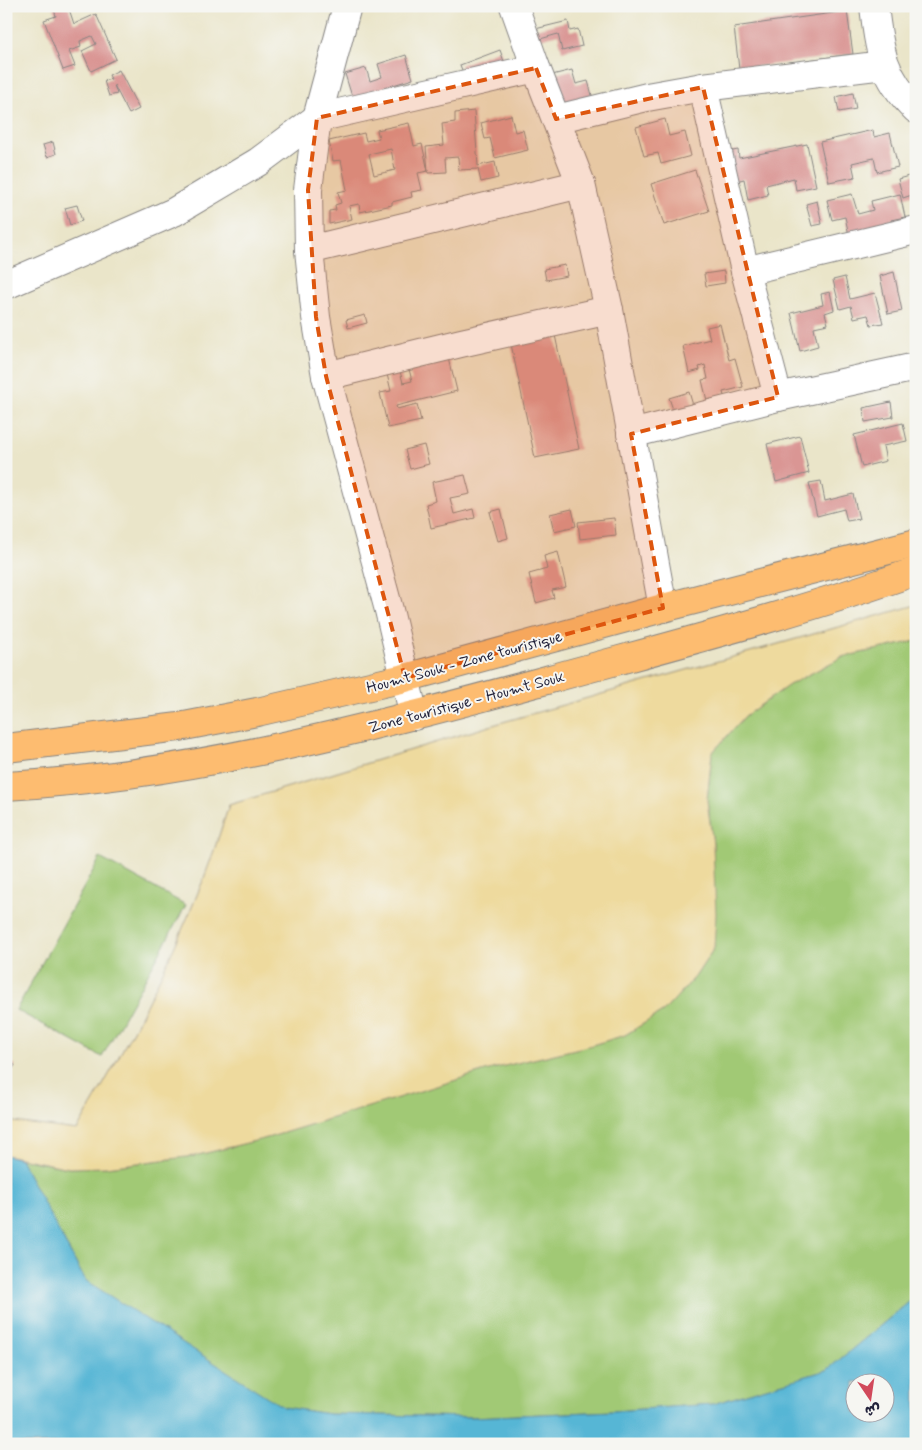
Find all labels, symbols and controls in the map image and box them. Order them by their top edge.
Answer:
street label: Houmt Souk - Zone touristique [364,626,565,699]
street label: Zone touristique - Houmt Souk [366,666,567,739]
north arrow [844,1372,894,1422]
text: ش [863,1399,882,1420]

